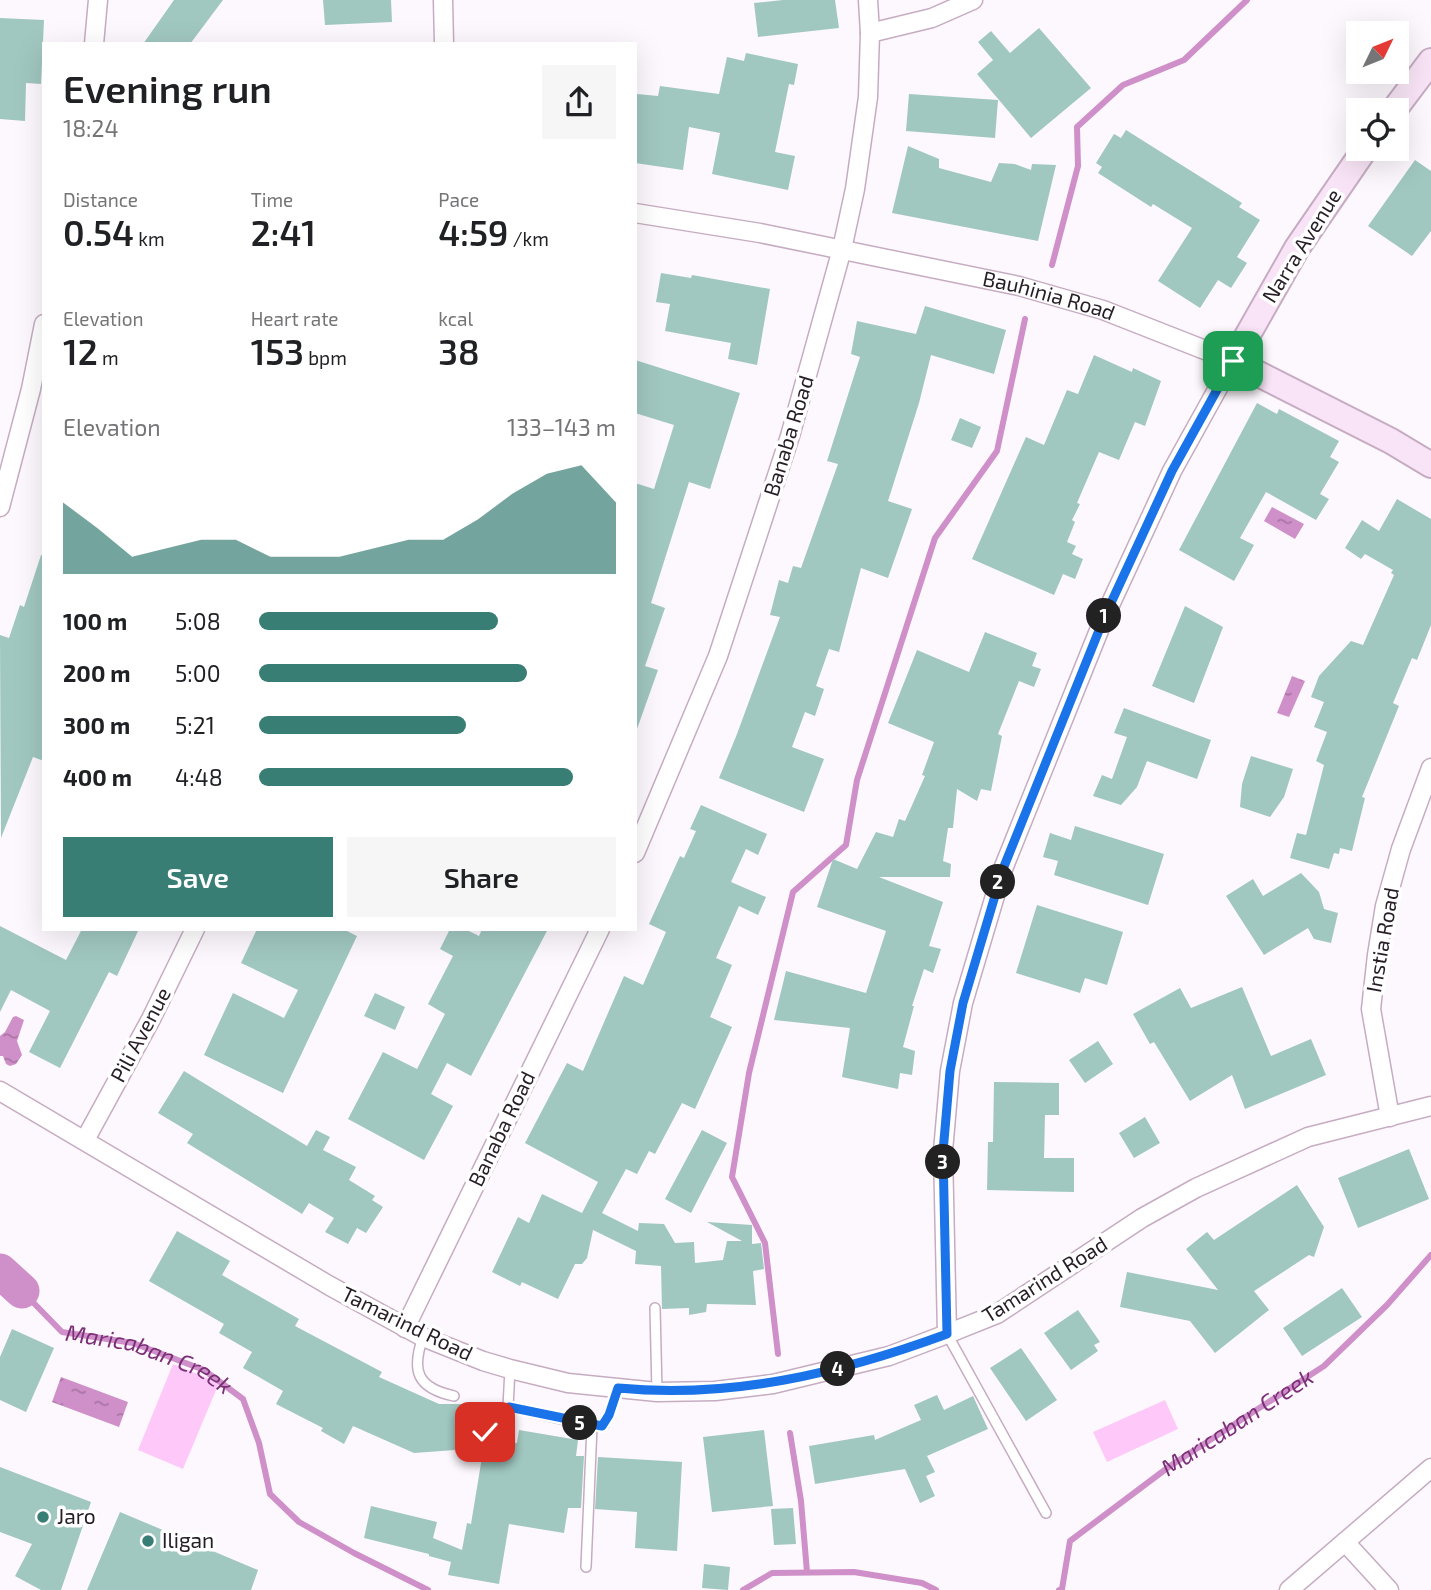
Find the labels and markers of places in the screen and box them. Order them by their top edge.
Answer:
pin [1203,331,1263,391]
pin: 1 [1086,598,1122,634]
pin: 2 [981,864,1016,900]
pin: 3 [926,1144,960,1180]
pin: 4 [820,1352,856,1386]
pin [455,1402,515,1462]
pin: 5 [562,1406,598,1440]
place label: Jaro [57,1503,96,1528]
marker: Jaro [35,1509,51,1525]
place label: Iligan [162,1527,214,1552]
marker: Iligan [140,1533,156,1549]

